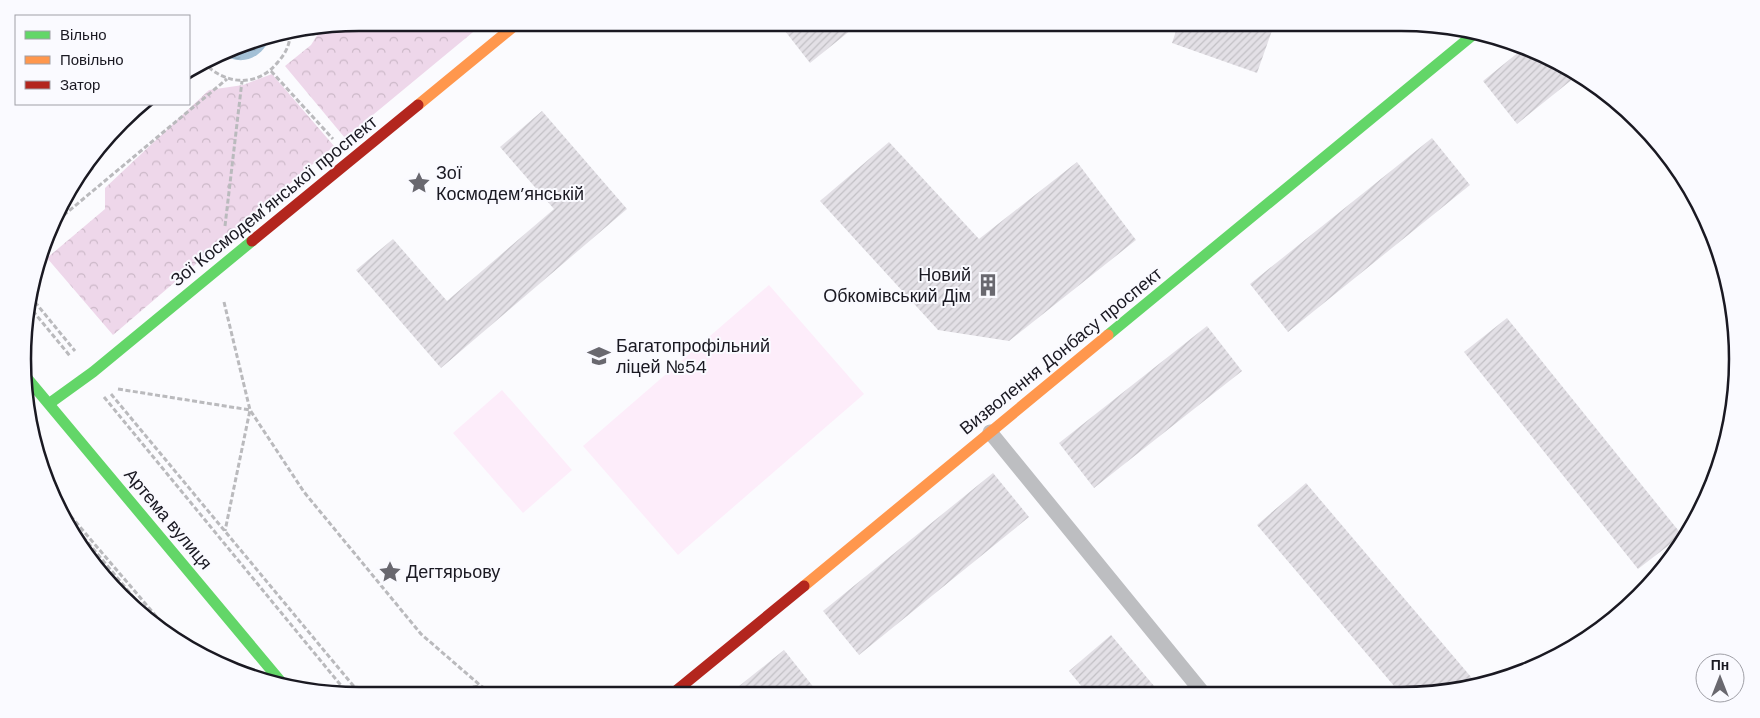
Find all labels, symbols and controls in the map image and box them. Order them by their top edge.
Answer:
legend [15,15,190,105]
text: Вільно [60,25,107,45]
text: Повільно [60,50,124,70]
text: Затор [60,75,100,95]
street label: Зої Космодем’янської проспект [166,110,382,292]
place label: Зої Космодем’янській [436,161,584,206]
place icon: Зої Космодем’янській [406,170,432,196]
street label: Визволення Донбасу проспект [955,262,1167,440]
place label: Новий Обкомівський Дім [823,263,971,308]
building icon: Новий Обкомівський Дім [975,272,1001,298]
place label: Багатопрофільний ліцей №54 [616,334,770,379]
school or university icon: Багатопрофільний ліцей №54 [586,343,612,369]
street label: Артема вулиця [119,463,217,575]
place icon: Дегтярьову [377,559,403,585]
place label: Дегтярьову [406,560,500,584]
north arrow [1695,653,1745,703]
text: Пн [1711,656,1729,674]

